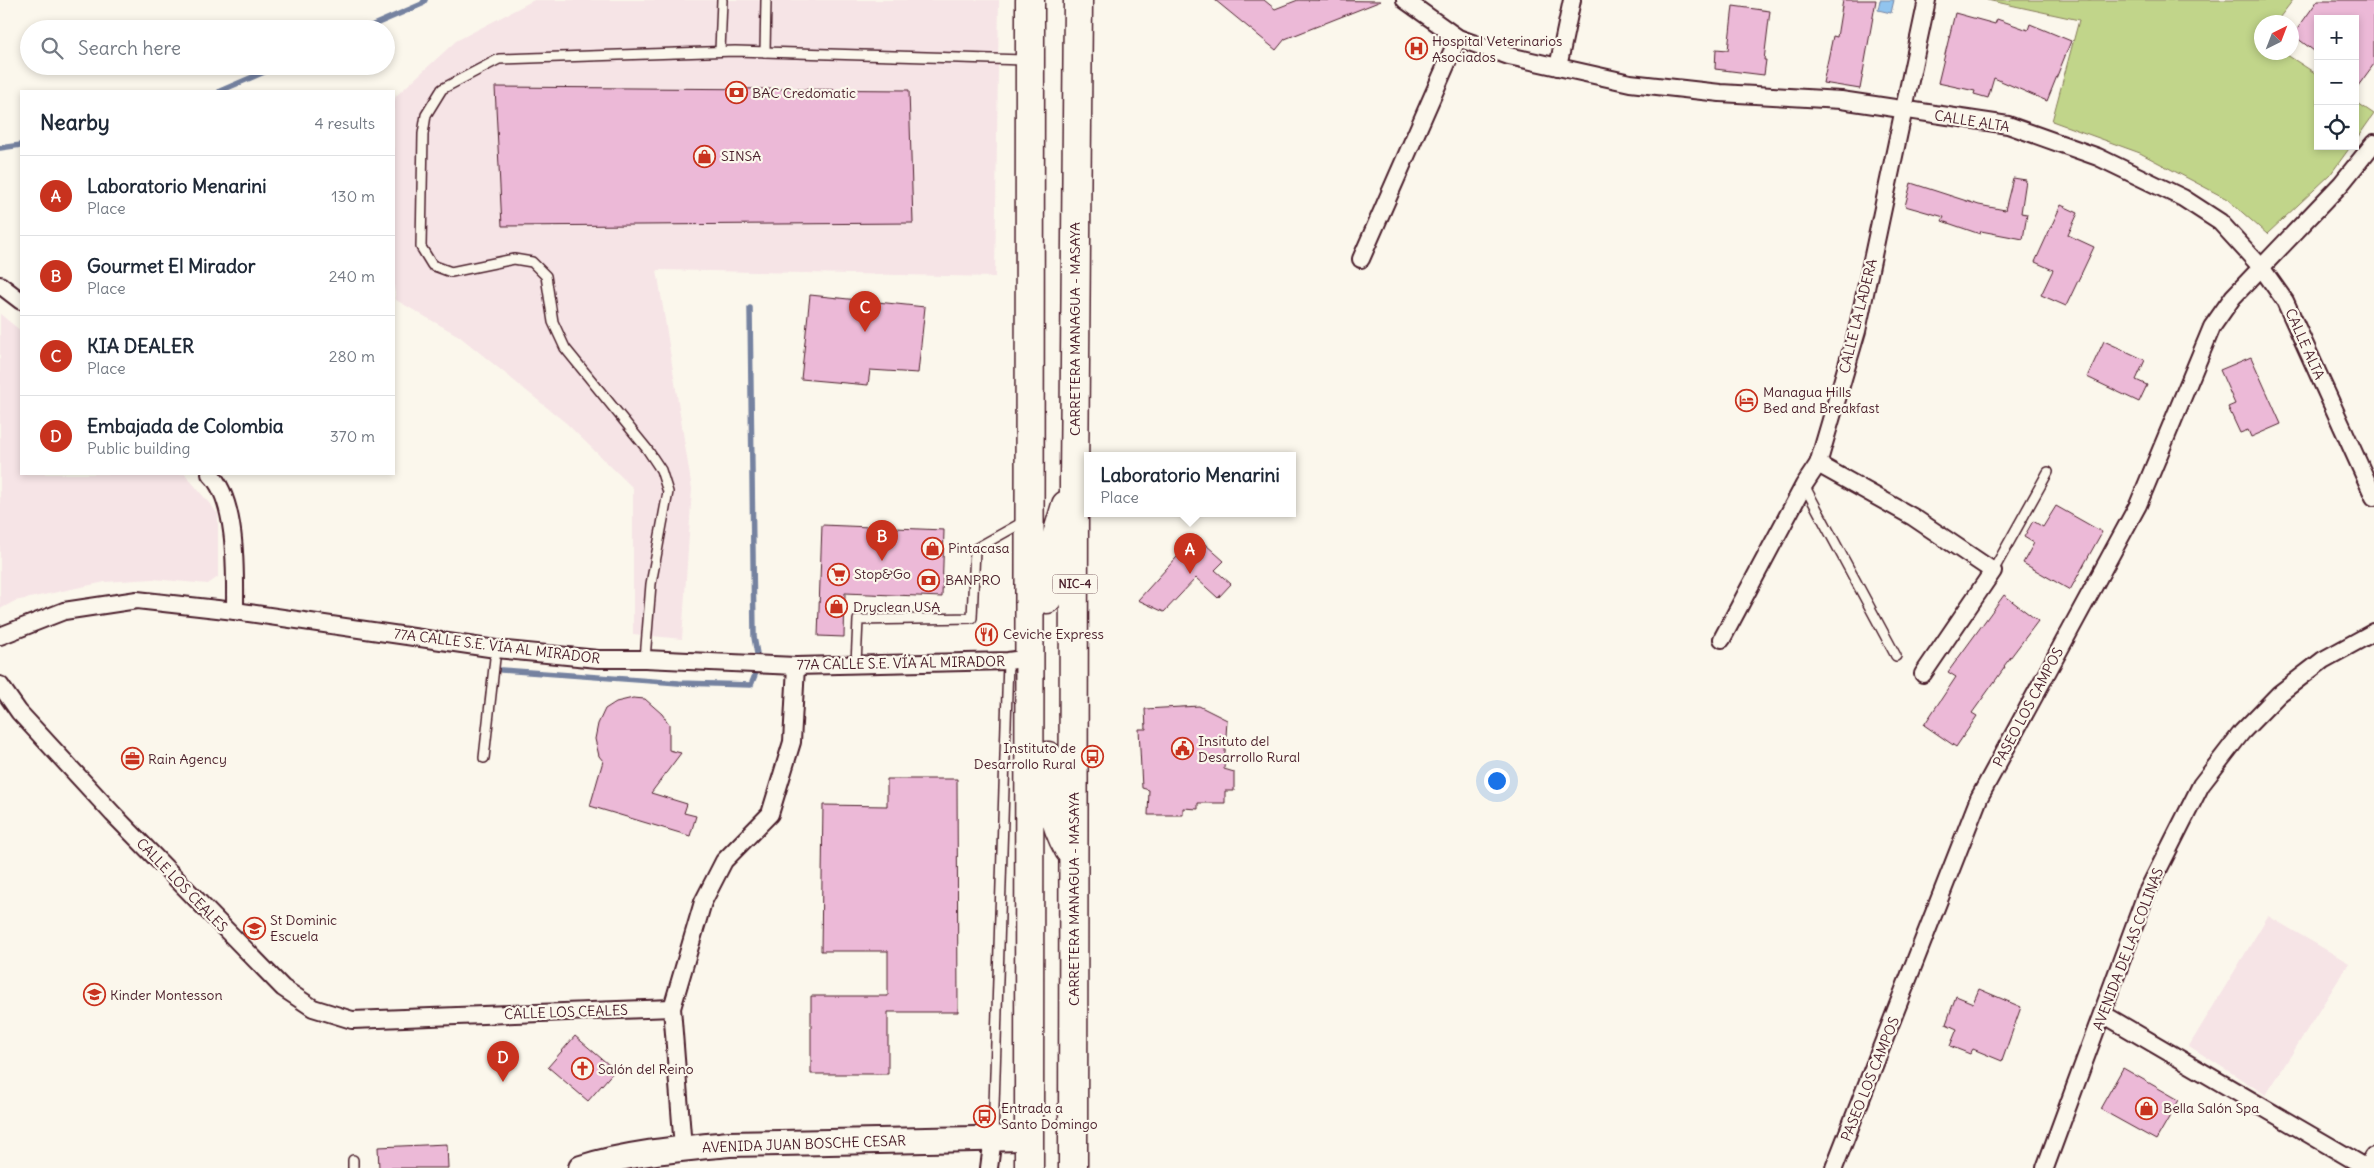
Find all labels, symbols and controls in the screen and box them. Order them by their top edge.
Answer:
north arrow [2254,15,2299,60]
map controls [2314,15,2359,150]
button: + [2314,15,2359,60]
search box [20,20,395,75]
place label: Hospital Veterinarios Asociados [1432,32,1562,66]
icon: search [38,34,66,62]
text: Search here [78,36,181,60]
hospital icon: Hospital Veterinarios Asociados [1404,37,1428,61]
button: − [2314,60,2359,105]
bank icon: BAC Credomatic [724,81,748,105]
place label: BAC Credomatic [752,84,856,102]
button: locate [2314,105,2359,150]
street label: CALLE ALTA [1933,106,2011,136]
text: Nearby [40,109,110,136]
text: 4 results [314,113,375,133]
shop icon: SINSA [693,144,717,168]
place label: SINSA [721,147,761,165]
text: Laboratorio Menarini [87,174,267,198]
text: A [51,186,61,206]
text: 130 m [331,186,375,206]
text: Place [87,198,126,218]
street label: CARRETERA MANAGUA - MASAYA [1066,222,1084,436]
text: Gourmet El Mirador [87,254,256,278]
street label: CALLE LA LADERA [1835,257,1881,375]
text: B [51,266,61,286]
text: 240 m [329,266,375,286]
text: Place [87,278,126,298]
pin: C [849,291,881,332]
street label: CALLE ALTA [2281,306,2329,382]
text: KIA DEALER [87,334,194,358]
text: C [51,346,61,366]
text: 280 m [329,346,375,366]
text: Place [87,358,126,378]
place label: Managua Hills Bed and Breakfast [1763,383,1880,417]
hotel icon: Managua Hills Bed and Breakfast [1735,388,1759,412]
text: Embajada de Colombia [87,414,284,438]
text: D [50,426,62,446]
text: 370 m [330,426,375,446]
text: Public building [87,438,190,458]
popup [1084,452,1296,517]
text: Laboratorio Menarini [1100,463,1280,487]
text: Place [1100,487,1139,507]
pin: B [866,520,898,561]
pin: A [1174,533,1206,574]
shop icon: Pintacasa [920,536,944,560]
place label: Pintacasa [948,539,1010,557]
supermarket icon: Stop&Go [826,562,850,586]
place label: Stop&Go [854,565,911,583]
bank icon: BANPRO [917,568,941,592]
place label: BANPRO [945,571,1001,589]
road number: NIC-4 [1052,574,1098,594]
shop icon: Dryclean USA [825,595,849,619]
place label: Dryclean USA [853,598,940,616]
restaurant icon: Ceviche Express [975,622,999,646]
street label: 77A CALLE S.E. VÍA AL MIRADOR [393,624,601,668]
place label: Ceviche Express [1003,625,1104,643]
street label: PASEO LOS CAMPOS [1989,644,2067,770]
street label: 77A CALLE S.E. VÍA AL MIRADOR [797,652,1005,674]
place label: Insituto del Desarrollo Rural [1198,732,1300,766]
public building icon: Insituto del Desarrollo Rural [1170,737,1194,761]
place label: Instituto de Desarrollo Rural [974,739,1076,773]
bus stop icon: Instituto de Desarrollo Rural [1080,744,1104,768]
office icon: Rain Agency [120,747,144,771]
place label: Rain Agency [148,750,227,768]
your location [1484,768,1510,794]
street label: CARRETERA MANAGUA - MASAYA [1065,792,1083,1006]
street label: CALLE LOS CEALES [133,834,232,936]
street label: AVENIDA DE LAS COLINAS [2089,865,2167,1033]
place label: St Dominic Escuela [270,911,337,945]
school or university icon: St Dominic Escuela [242,916,266,940]
school or university icon: Kinder Montesson [82,983,106,1007]
place label: Kinder Montesson [110,986,223,1004]
street label: CALLE LOS CEALES [504,1001,628,1023]
street label: PASEO LOS CAMPOS [1837,1014,1903,1144]
pin: D [487,1041,519,1082]
church icon: Salón del Reino [570,1057,594,1081]
place label: Salón del Reino [598,1060,694,1078]
shop icon: Bella Salón Spa [2135,1096,2159,1120]
place label: Entrada a Santo Domingo [1001,1099,1098,1133]
place label: Bella Salón Spa [2163,1099,2259,1117]
bus stop icon: Entrada a Santo Domingo [973,1104,997,1128]
street label: AVENIDA JUAN BOSCHE CESAR [702,1131,906,1157]

